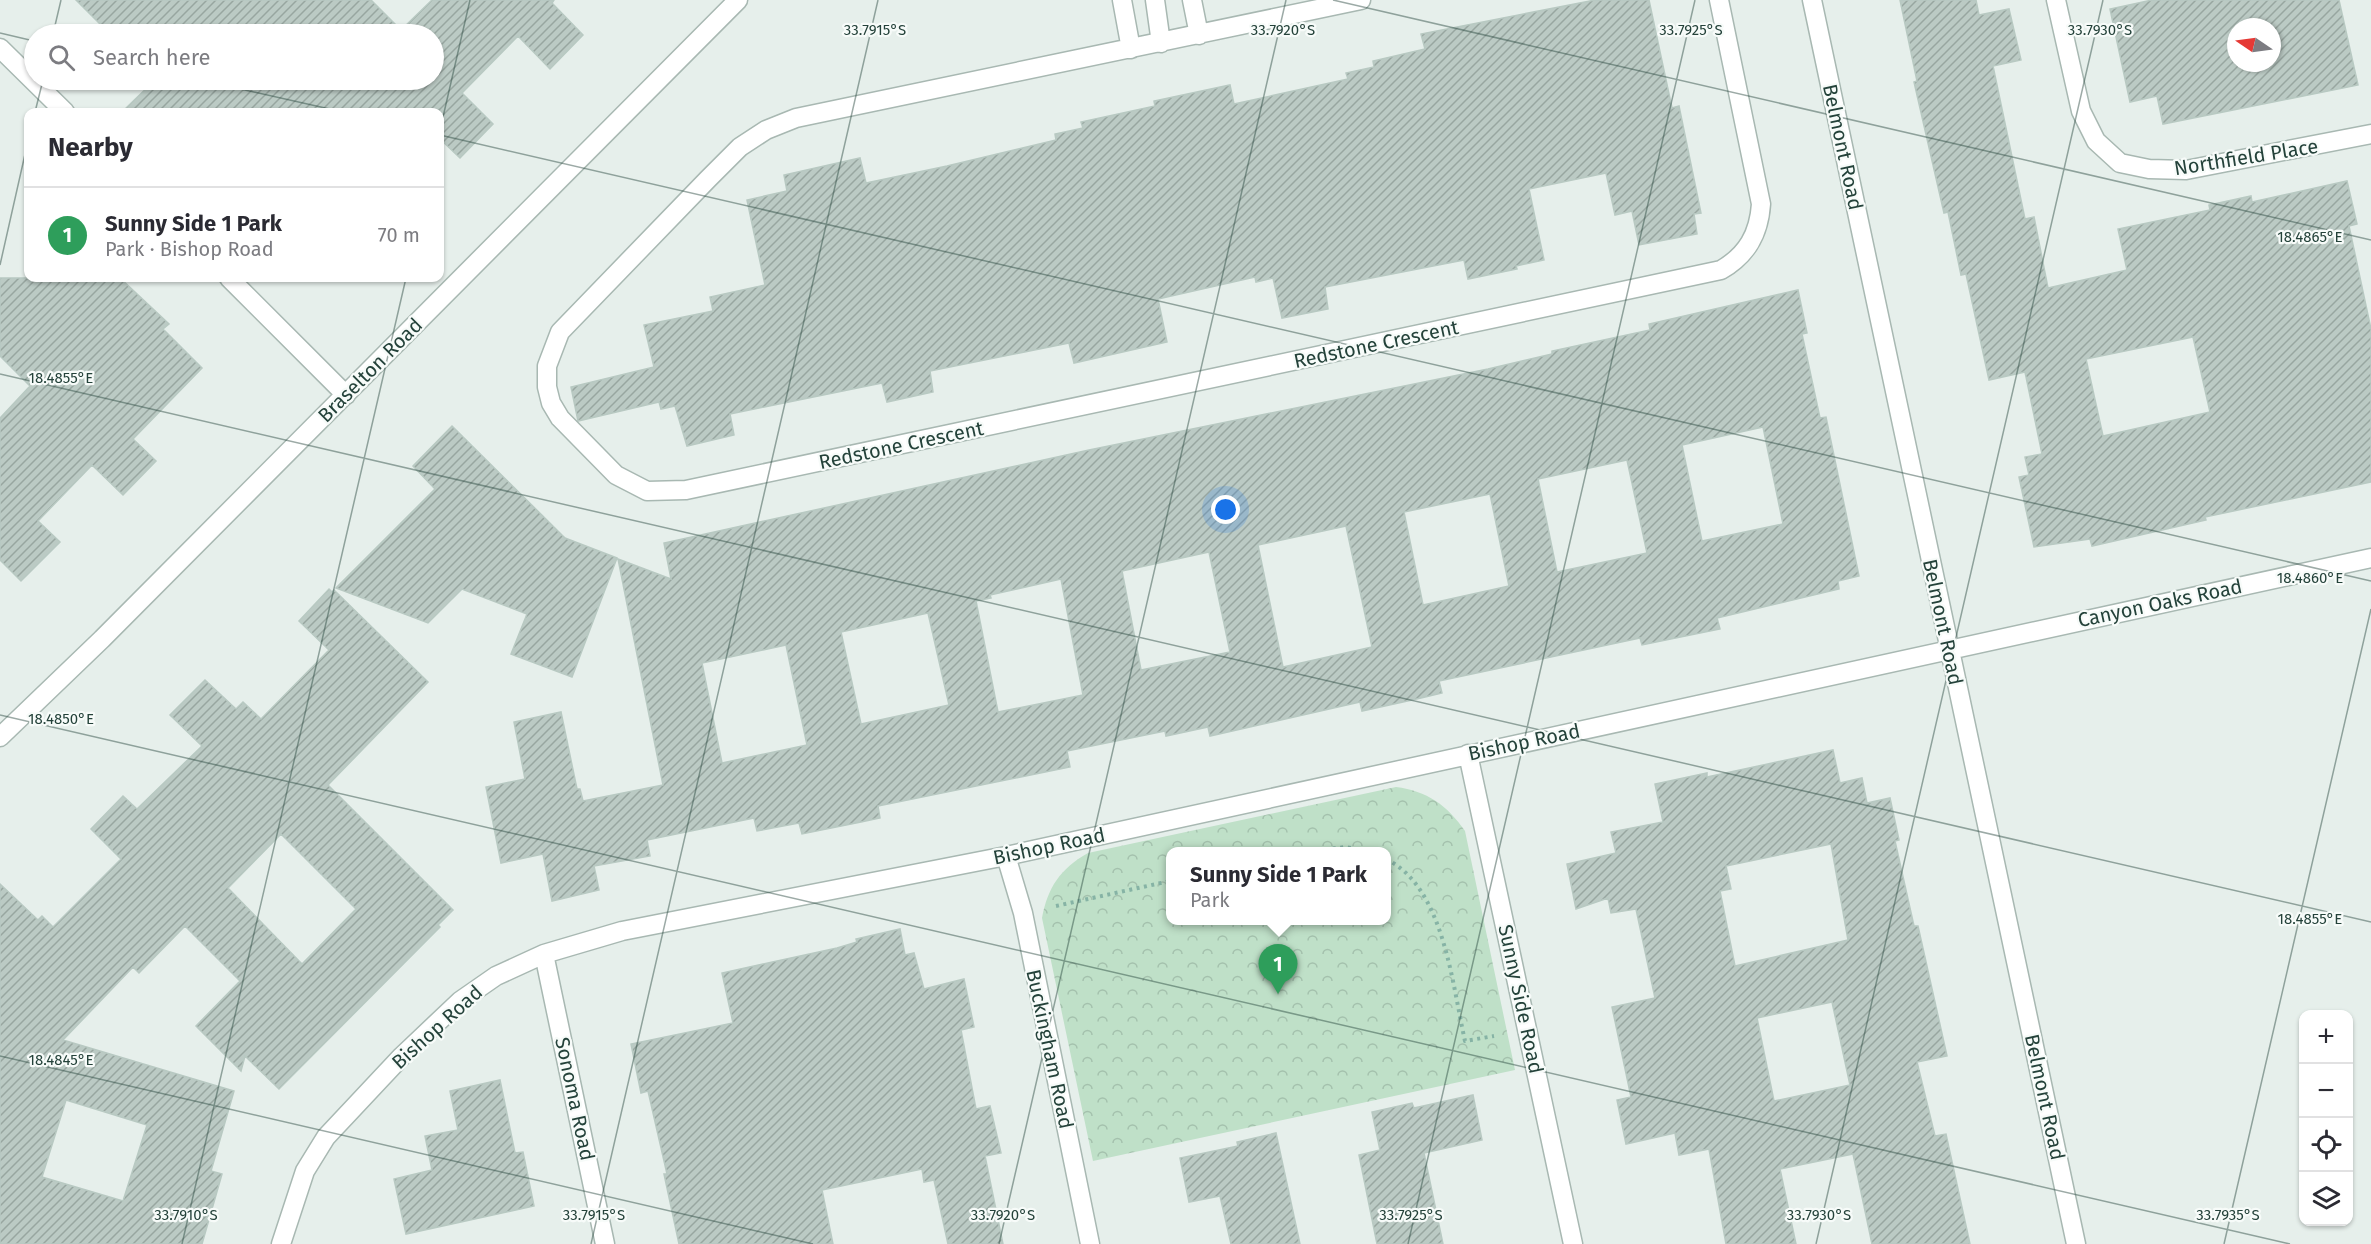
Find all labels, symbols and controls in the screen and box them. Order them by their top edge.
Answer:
north arrow [2227,18,2281,72]
text: 33.7915°S [844,21,906,39]
text: 33.7920°S [1251,21,1315,39]
text: 33.7925°S [1659,21,1723,39]
text: 33.7930°S [2068,21,2132,39]
search box [24,24,444,90]
icon: search [45,41,78,74]
text: Search here [93,44,211,71]
street label: Belmont Road [1818,82,1868,212]
text: Nearby [48,132,133,163]
street label: Northfield Place [2172,134,2320,180]
text: Sunny Side 1 Park [105,210,282,237]
text: 1 [63,223,72,247]
text: 70 m [378,223,420,247]
text: 18.4865°E [2277,228,2343,246]
text: Park · Bishop Road [105,237,274,261]
street label: Braselton Road [313,313,427,427]
street label: Redstone Crescent [1291,315,1461,373]
text: 18.4855°E [29,369,93,387]
street label: Redstone Crescent [816,416,986,474]
your location [1211,495,1240,524]
street label: Belmont Road [1918,557,1968,687]
text: 18.4860°E [2277,569,2343,587]
street label: Canyon Oaks Road [2076,574,2244,632]
text: 18.4850°E [28,710,94,728]
street label: Bishop Road [1466,718,1582,766]
street label: Bishop Road [991,822,1107,870]
popup [1166,847,1391,925]
text: Sunny Side 1 Park [1190,861,1367,888]
text: Park [1190,888,1229,912]
text: 18.4855°E [2278,910,2342,928]
street label: Sunny Side Road [1493,922,1549,1076]
pin: 1 [1258,944,1298,994]
street label: Buckingham Road [1021,967,1079,1131]
street label: Bishop Road [387,980,487,1074]
map controls [2299,1010,2353,1226]
button: + [2299,1010,2353,1064]
street label: Belmont Road [2020,1032,2070,1162]
street label: Sonoma Road [550,1035,600,1163]
text: 18.4845°E [28,1051,94,1069]
button: − [2299,1064,2353,1118]
button: locate [2299,1118,2353,1172]
button: layers [2299,1172,2353,1226]
text: 33.7910°S [154,1206,218,1224]
text: 33.7915°S [563,1206,625,1224]
text: 33.7920°S [971,1206,1035,1224]
text: 33.7925°S [1379,1206,1443,1224]
text: 33.7930°S [1787,1206,1851,1224]
text: 33.7935°S [2196,1206,2260,1224]

